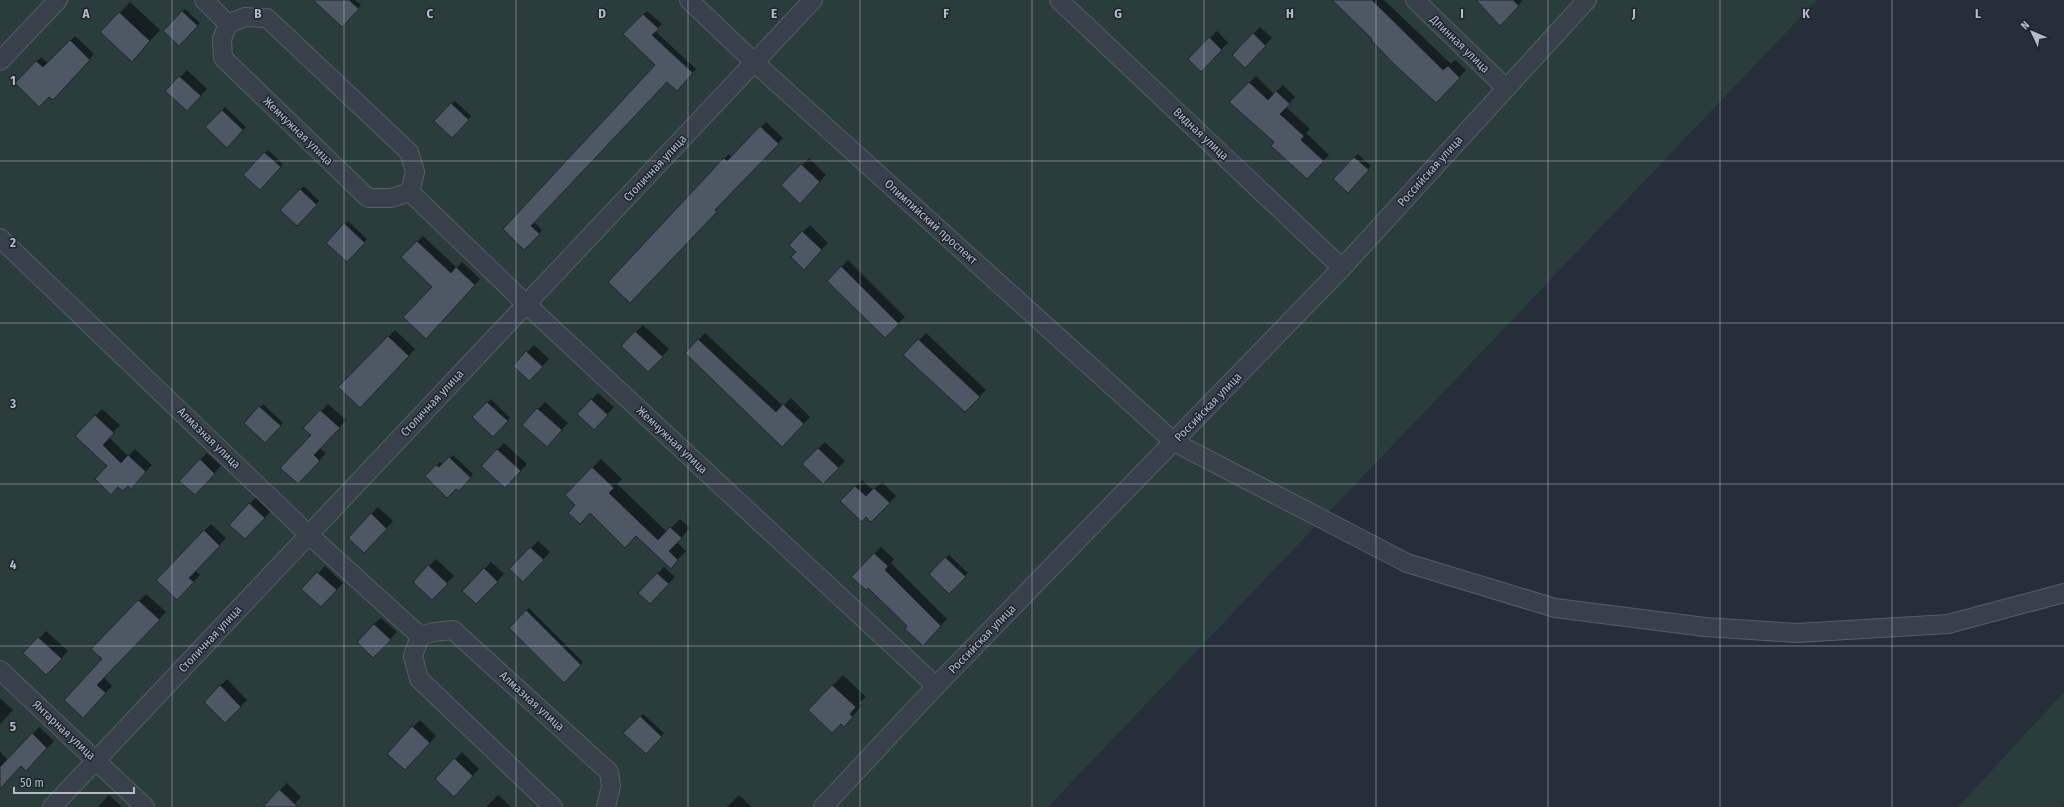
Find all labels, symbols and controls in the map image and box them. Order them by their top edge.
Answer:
text: A [81,6,90,21]
text: B [254,6,262,21]
text: C [427,6,434,21]
text: D [598,6,606,21]
text: E [771,6,777,21]
text: F [943,6,949,21]
text: G [1114,6,1122,21]
text: H [1286,6,1294,21]
text: I [1460,6,1464,21]
text: J [1631,6,1636,21]
text: K [1802,6,1810,21]
text: L [1975,6,1981,21]
street label: Длинная улица [1427,12,1493,76]
north arrow [2012,12,2052,52]
text: N [2018,19,2032,32]
text: 1 [10,73,16,88]
street label: Жемчужная улица [260,94,336,168]
street label: Видная улица [1171,105,1232,163]
street label: Столичная улица [621,132,689,204]
street label: Российская улица [1395,133,1466,209]
street label: Олимпийский проспект [882,177,980,267]
text: 2 [9,235,16,250]
street label: Столичная улица [398,367,466,439]
street label: Российская улица [1172,370,1245,444]
text: 3 [9,396,16,411]
street label: Алмазная улица [175,404,243,472]
street label: Жемчужная улица [634,404,710,477]
text: 4 [10,557,17,572]
street label: Российская улица [946,602,1019,676]
street label: Столичная улица [176,603,244,675]
street label: Алмазная улица [497,668,567,734]
street label: Янтарная улица [30,697,98,763]
text: 5 [10,719,16,734]
scale bar [14,769,134,795]
text: 50 m [20,776,44,790]

